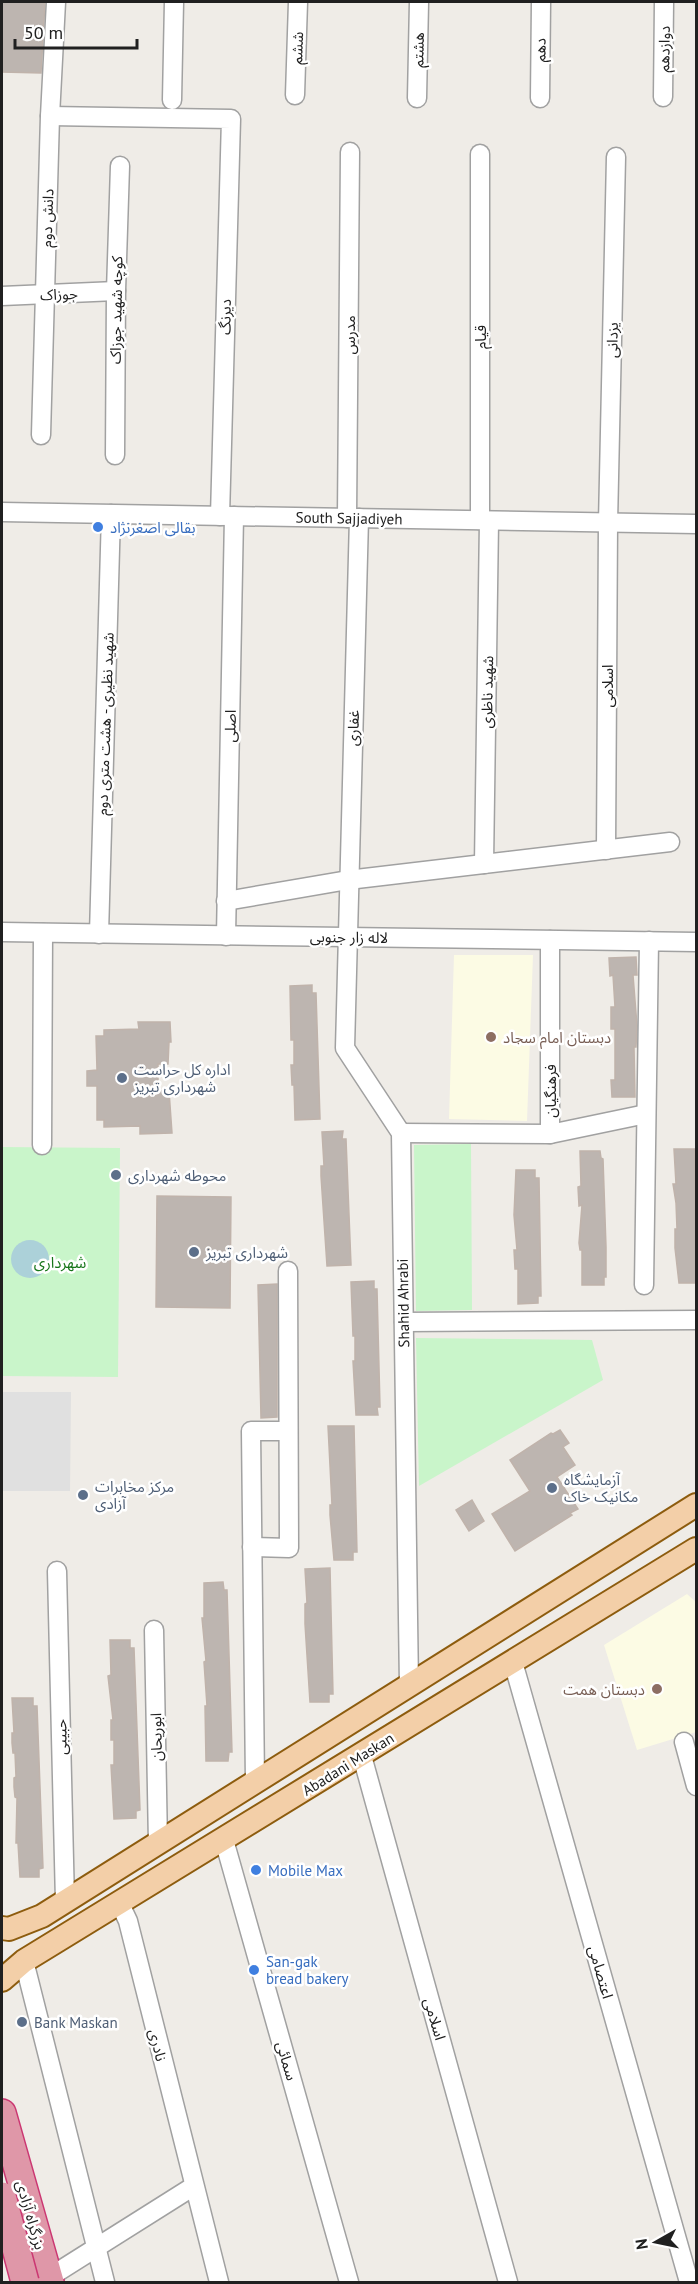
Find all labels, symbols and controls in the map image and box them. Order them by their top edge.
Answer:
scale bar [15,12,136,50]
text: 50 m [24,21,63,44]
street label: دوازدهم [654,25,676,73]
street label: ششم [287,31,309,65]
street label: هشتم [408,32,430,68]
street label: دهم [530,38,552,62]
street label: دانش دوم [36,188,60,248]
street label: کوچه شهید جوزاک [106,255,128,364]
street label: جوزاک [40,284,78,304]
street label: دیرنگ [215,299,235,335]
street label: مدرس [340,315,359,355]
street label: یزدانی [602,322,622,358]
street label: قیام [471,325,492,349]
street label: South Sajjadiyeh [295,508,403,528]
place label: بقالی اصغرنژاد [110,518,196,537]
marker: بقالی اصغرنژاد [91,520,105,534]
street label: شهید نظیری - هشت متری دوم [92,632,120,816]
street label: شهید ناظری [477,655,497,729]
street label: اسلامی [598,664,617,708]
street label: غفاری [343,709,363,746]
street label: اصلی [220,710,240,742]
street label: لاله زار جنوبی [310,927,388,947]
place label: دبستان امام سجاد [503,1028,611,1049]
marker: دبستان امام سجاد [484,1030,498,1044]
place label: اداره کل حراست شهرداری تبریز [133,1060,231,1096]
street label: فرهنگیان [541,1064,560,1118]
marker: اداره کل حراست شهرداری تبریز [115,1071,129,1085]
place label: محوطه شهرداری [128,1166,226,1185]
marker: محوطه شهرداری [109,1168,123,1182]
place label: شهرداری تبریز [205,1243,288,1262]
marker: شهرداری تبریز [187,1245,201,1259]
park label: شهرداری [34,1253,86,1272]
street label: Shahid Ahrabi [393,1258,413,1348]
place label: آزمایشگاه مکانیک خاک [564,1470,638,1506]
place label: مرکز مخابرات آزادی [95,1477,174,1513]
marker: آزمایشگاه مکانیک خاک [545,1481,559,1495]
marker: مرکز مخابرات آزادی [76,1488,90,1502]
place label: دبستان همت [563,1680,645,1699]
marker: دبستان همت [650,1682,664,1696]
street label: ابوریحان [146,1713,166,1761]
street label: حبیبی [51,1719,71,1755]
street label: Abadani Maskan [299,1728,397,1800]
place label: Mobile Max [268,1861,343,1880]
marker: Mobile Max [249,1863,263,1877]
street label: اعتصامی [584,1943,618,2001]
place label: San-gak bread bakery [266,1952,349,1988]
marker: San-gak bread bakery [247,1963,261,1977]
street label: اسلامی [420,1996,450,2042]
place label: Bank Maskan [34,2013,118,2032]
marker: Bank Maskan [15,2015,29,2029]
street label: نادری [145,2027,171,2063]
street label: سمائی [272,2039,302,2083]
street label: بزرگراه آزادی [12,2178,50,2252]
north arrow [626,2212,686,2272]
text: N [630,2238,652,2251]

